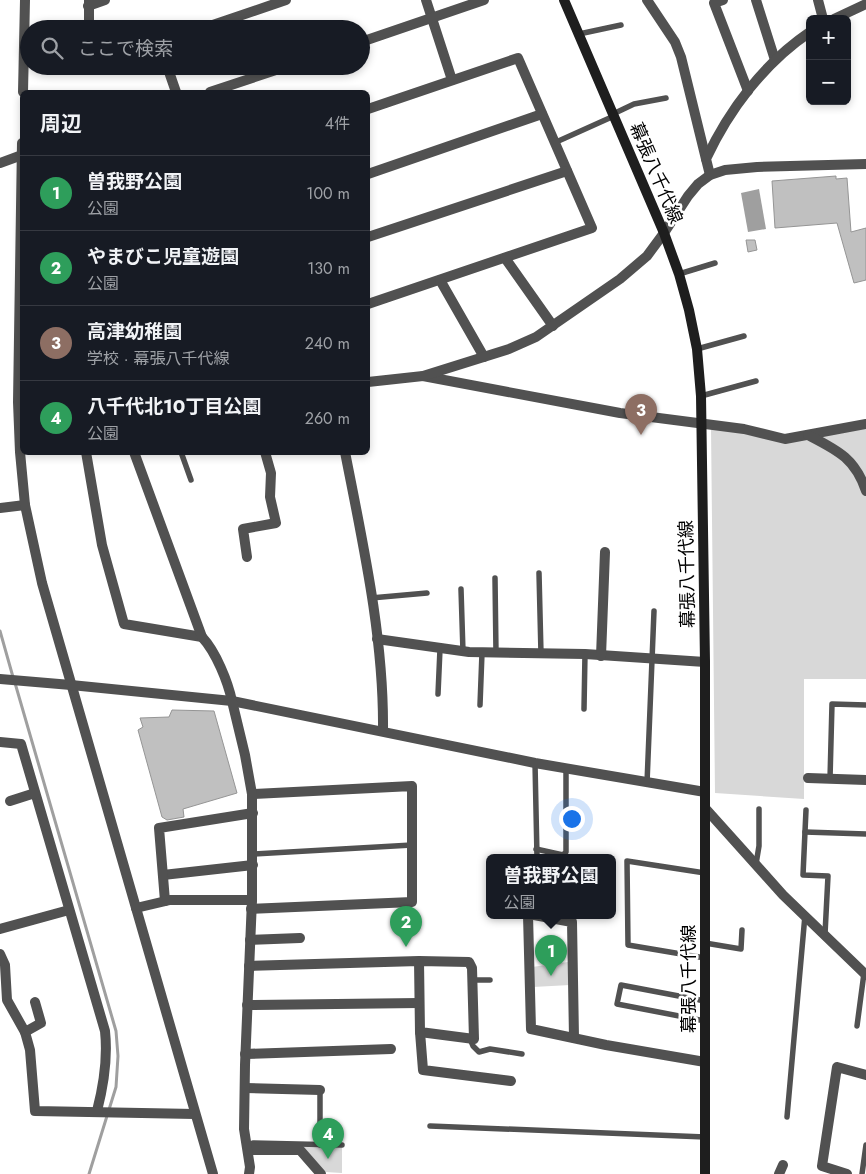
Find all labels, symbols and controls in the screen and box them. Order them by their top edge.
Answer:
map controls [806,15,851,105]
button: + [806,15,851,60]
search box [20,20,370,75]
icon: search [38,34,66,62]
text: ここで検索 [78,35,173,62]
button: − [806,60,851,105]
text: 周辺 [40,109,82,139]
text: 4件 [325,112,350,135]
street label: 幕張八千代線 [623,118,689,228]
text: 曽我野公園 [87,168,182,195]
text: 1 [52,182,60,205]
text: 100 m [306,182,350,205]
text: 公園 [87,197,119,220]
text: やまびこ児童遊園 [87,243,239,270]
text: 2 [51,257,61,280]
text: 130 m [307,257,350,280]
text: 公園 [87,272,119,295]
text: 高津幼稚園 [87,318,182,345]
text: 3 [51,332,61,355]
text: 240 m [305,332,350,355]
text: 学校 · 幕張八千代線 [87,347,229,370]
text: 八千代北10丁目公園 [87,393,261,420]
pin: 3 [625,394,657,435]
text: 4 [50,407,62,430]
text: 260 m [305,407,350,430]
text: 公園 [87,422,119,445]
street label: 幕張八千代線 [673,520,701,628]
your location [559,806,585,832]
popup [486,854,616,919]
text: 曽我野公園 [503,862,599,889]
text: 公園 [503,891,536,914]
pin: 2 [390,906,422,947]
street label: 幕張八千代線 [676,925,702,1033]
pin: 1 [535,935,567,976]
pin: 4 [312,1118,344,1159]

